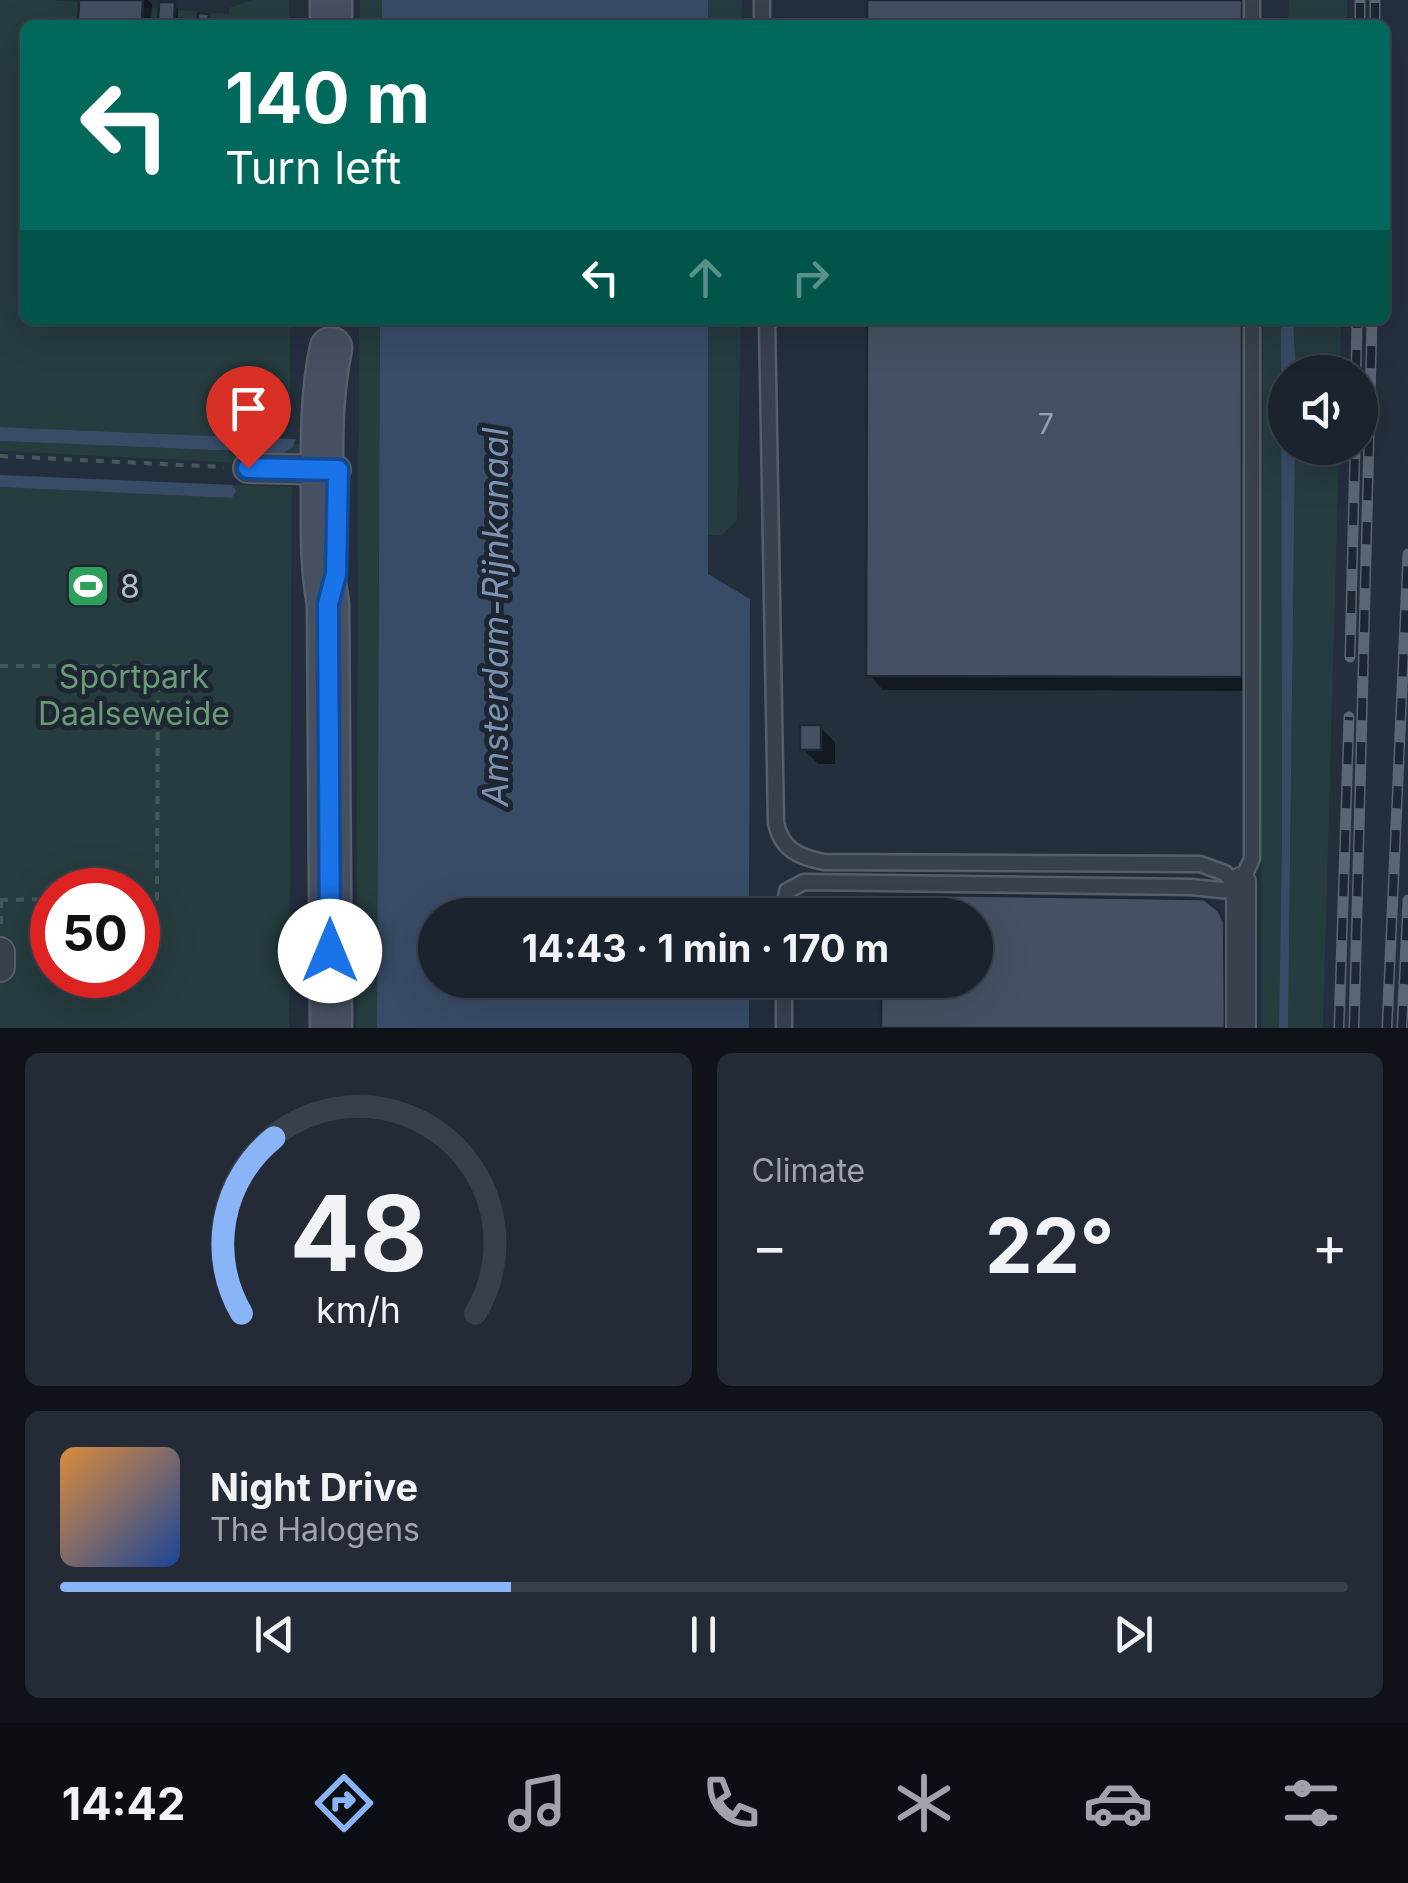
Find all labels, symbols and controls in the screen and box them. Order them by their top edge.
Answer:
text: 140 m [225,55,430,140]
icon: left [60,60,190,190]
text: Turn left [225,140,401,195]
icon: left [573,250,628,305]
icon: ahead [678,250,733,305]
icon: right [783,250,838,305]
map controls [1268,355,1378,465]
button: sound [1268,355,1378,465]
pin [206,366,291,469]
icon: arrive [221,381,276,436]
house number: 7 [1038,407,1054,441]
water label: Amsterdam-Rijnkanaal [474,427,516,808]
sports icon: 8 [65,563,111,609]
place label: 8 [120,567,140,606]
park label: Sportpark Daalseweide [38,657,230,733]
speed limit sign: 50 [30,868,160,998]
position arrow [278,899,382,1003]
text: 14:43 · 1 min · 170 m [522,925,889,971]
text: Climate [752,1151,865,1190]
text: 48 [289,1170,427,1296]
text: 22° [985,1200,1114,1291]
text: − [752,1213,788,1279]
text: + [1312,1213,1348,1279]
text: km/h [316,1288,401,1332]
text: Night Drive [210,1464,418,1510]
text: The Halogens [210,1510,420,1549]
icon: previous [247,1607,302,1662]
icon: pause [676,1607,731,1662]
icon: next [1106,1607,1161,1662]
icon: directions [309,1768,379,1838]
icon: music [502,1768,572,1838]
icon: phone [696,1768,766,1838]
icon: climate [889,1768,959,1838]
icon: car [1083,1768,1153,1838]
icon: filters [1276,1768,1346,1838]
text: 14:42 [62,1776,185,1831]

